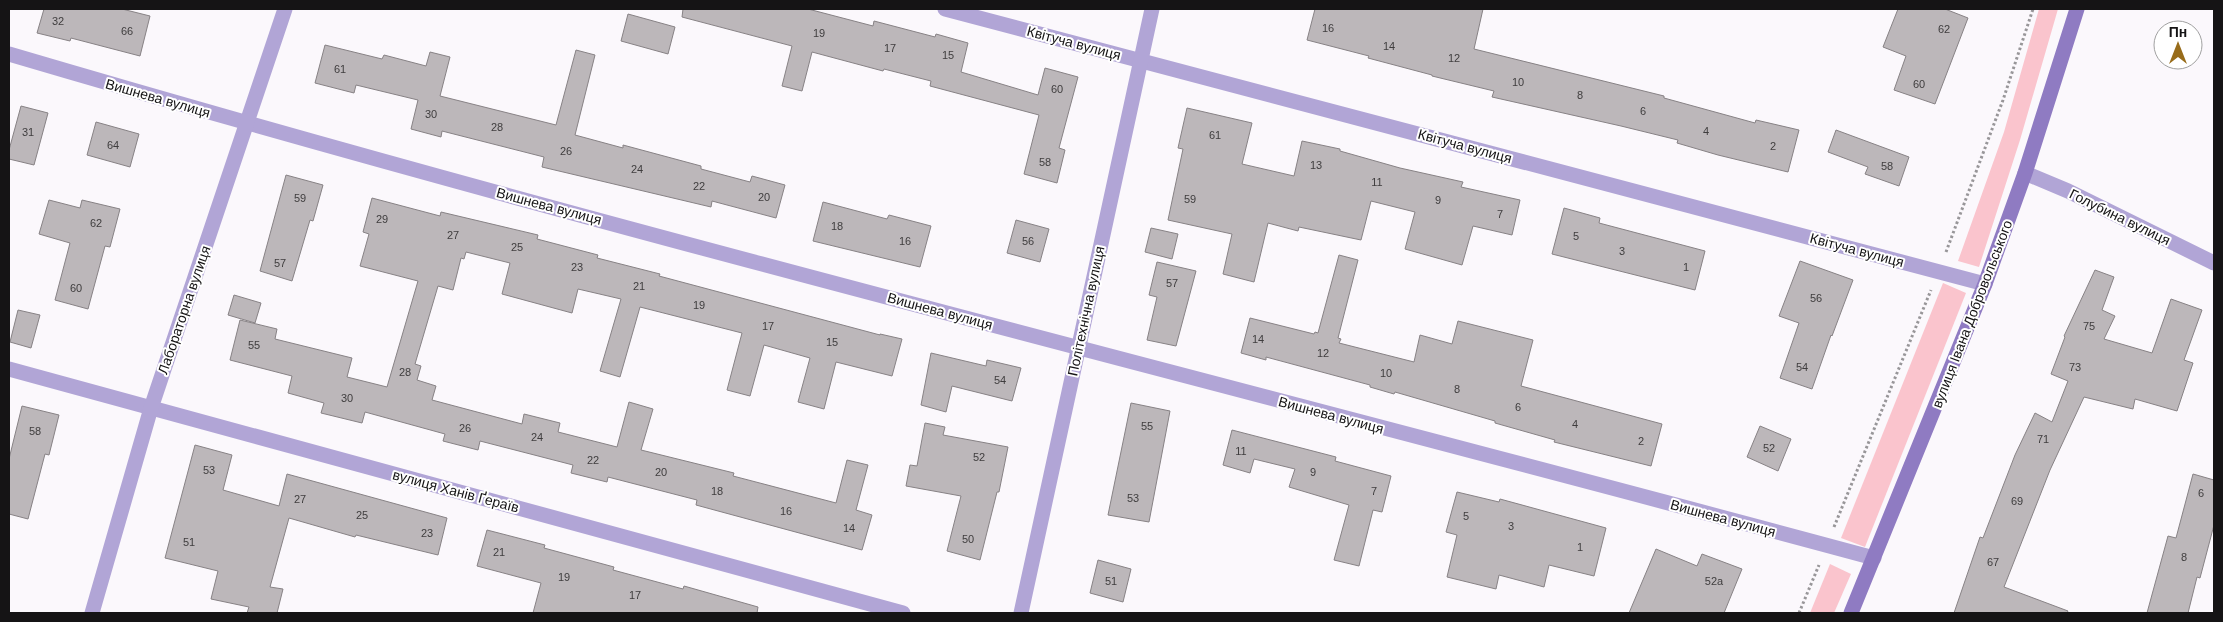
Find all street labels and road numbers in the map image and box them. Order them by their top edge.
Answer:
street label: Квітуча вулиця [1025,23,1123,63]
street label: Вишнева вулиця [104,75,212,121]
street label: Квітуча вулиця [1416,126,1514,166]
street label: Вишнева вулиця [495,184,603,228]
street label: Голубина вулиця [2067,186,2173,248]
street label: вулиця Івана Добровольського [1929,218,2015,410]
street label: Квітуча вулиця [1808,230,1906,270]
street label: Лабораторна вулиця [155,244,213,376]
street label: Політехнічна вулиця [1064,245,1108,377]
street label: Вишнева вулиця [886,289,994,333]
street label: Вишнева вулиця [1277,393,1385,437]
street label: вулиця Ханів Ґераїв [391,466,521,516]
street label: Вишнева вулиця [1669,496,1777,540]

